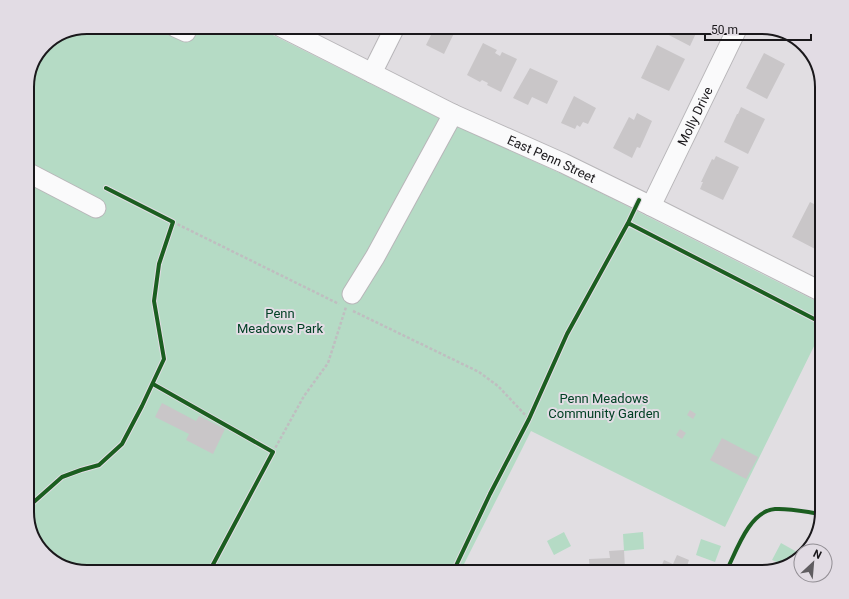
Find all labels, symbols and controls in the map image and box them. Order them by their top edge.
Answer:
scale bar [705,16,811,42]
text: 50 m [711,23,738,37]
street label: Molly Drive [674,84,716,148]
street label: East Penn Street [505,132,598,186]
park label: Penn Meadows Park [237,306,323,336]
park label: Penn Meadows Community Garden [548,391,660,421]
north arrow [793,543,833,583]
text: N [811,547,824,562]

